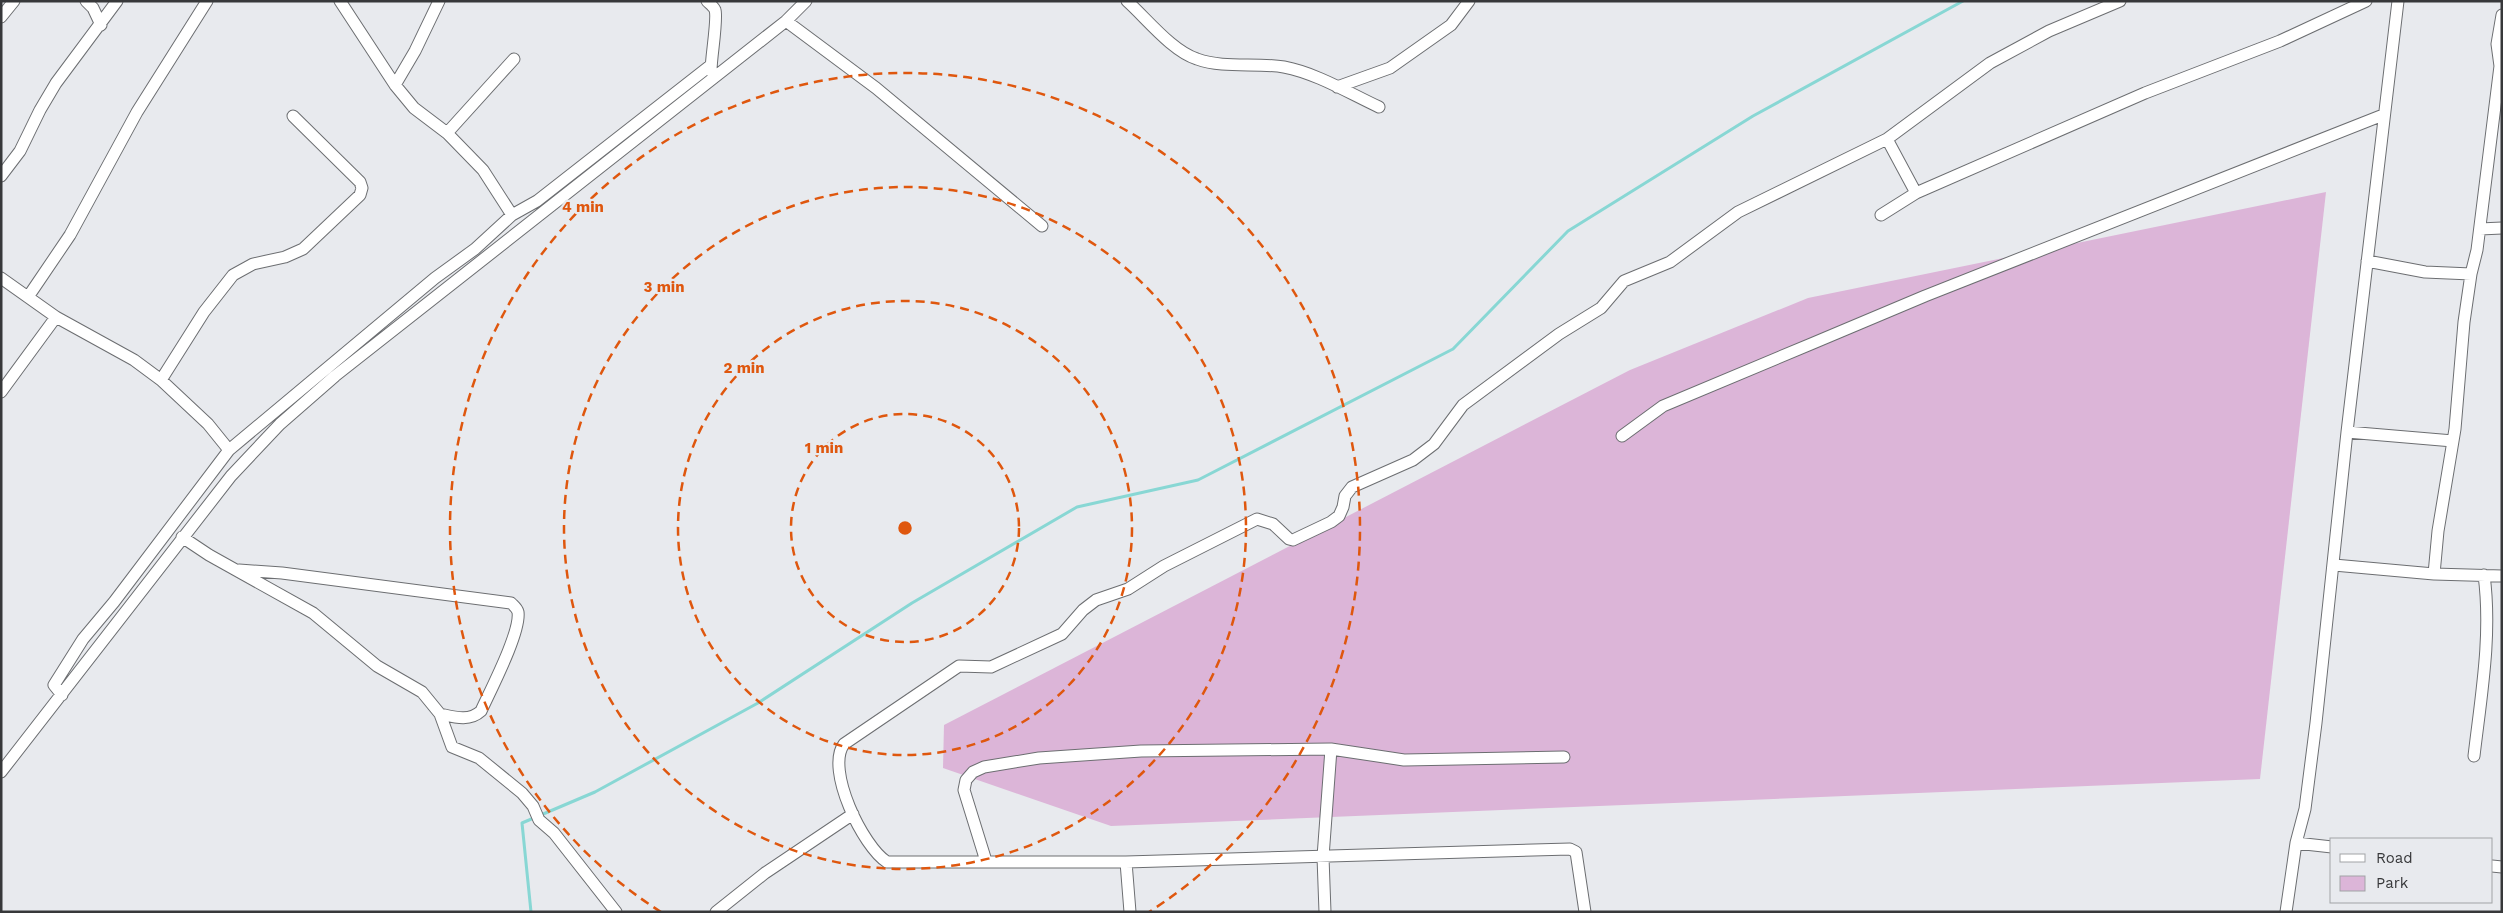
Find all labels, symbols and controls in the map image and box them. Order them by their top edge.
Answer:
text: 4 min [562,198,604,216]
text: 3 min [644,278,684,296]
text: 2 min [723,359,765,377]
text: 1 min [805,439,843,457]
centre of rings [896,519,914,537]
legend [2330,838,2493,903]
text: Road [2376,849,2413,867]
text: Park [2376,874,2409,892]

